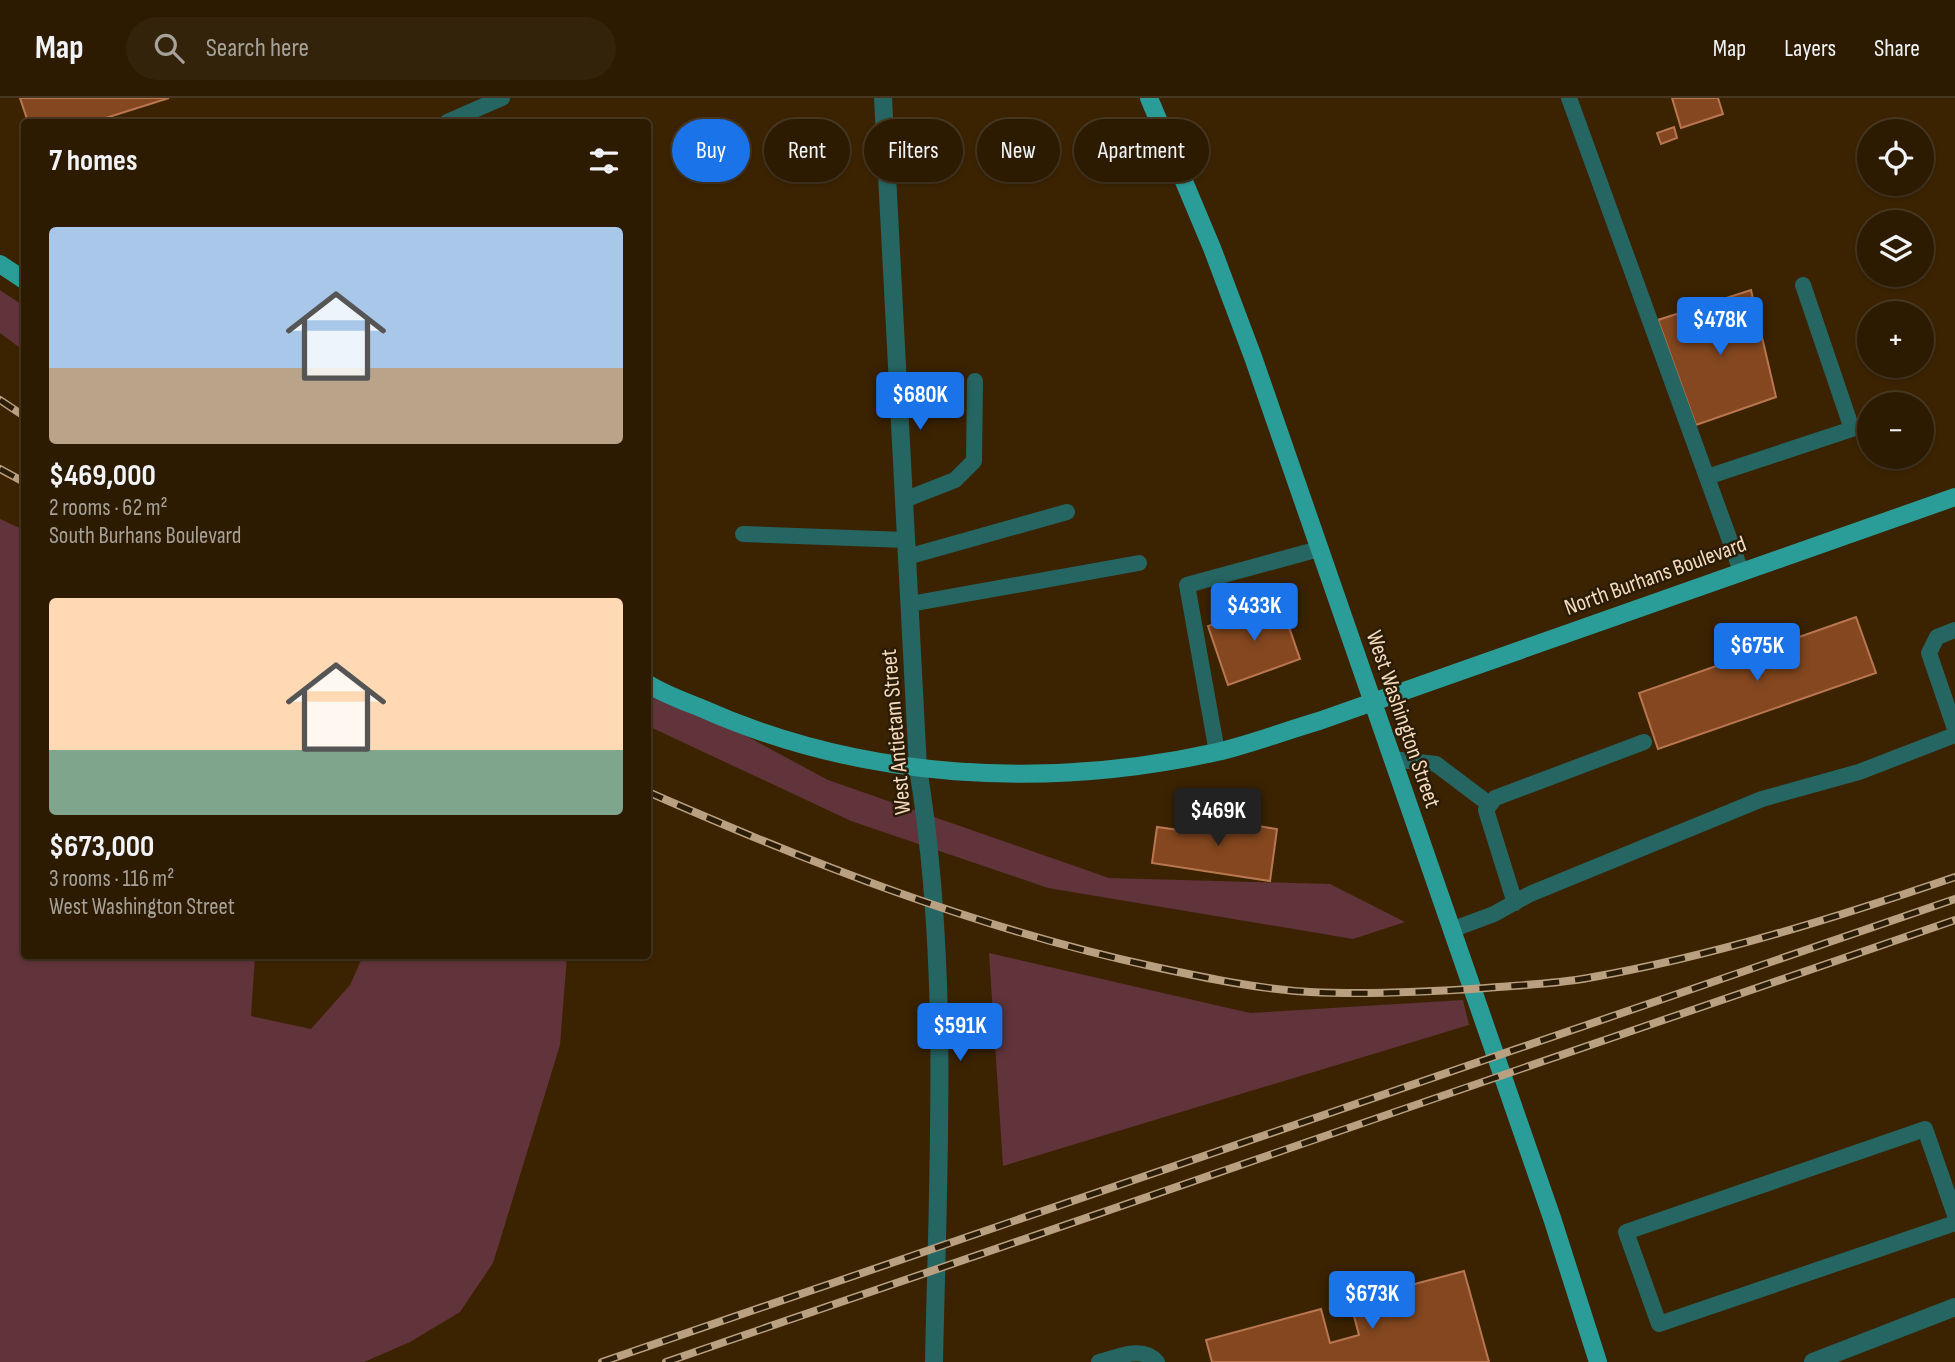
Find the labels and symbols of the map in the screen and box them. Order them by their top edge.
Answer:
pin: $478K [1671,298,1769,357]
pin: $680K [871,372,969,432]
street label: North Burhans Boulevard [1561,530,1750,622]
pin: $433K [1205,584,1303,643]
pin: $675K [1708,624,1806,683]
street label: West Washington Street [1360,627,1447,812]
street label: West Antietam Street [875,648,917,816]
pin: $469K [1169,788,1267,848]
pin: $591K [911,1004,1009,1063]
pin: $673K [1323,1272,1421,1331]

